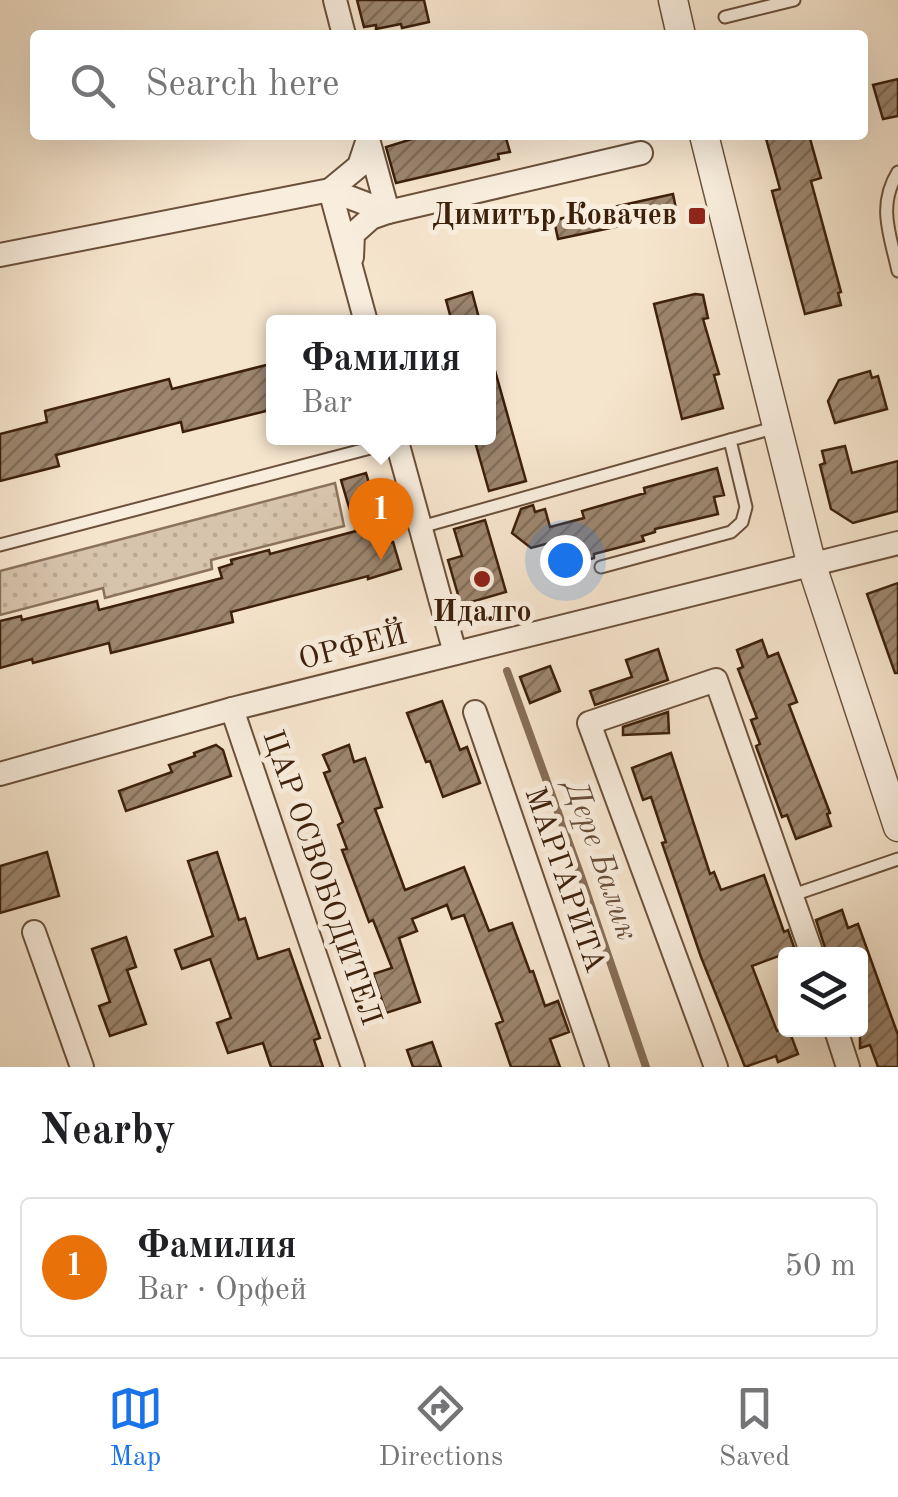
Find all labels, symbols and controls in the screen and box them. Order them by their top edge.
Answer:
search box [30,30,868,140]
icon: search [65,58,120,113]
text: Search here [145,66,340,104]
place label: Димитър Ковачев [432,201,677,231]
marker: Димитър Ковачев [686,205,708,227]
popup [266,315,496,445]
text: Фамилия [301,341,461,379]
text: Bar [301,388,352,420]
pin: 1 [348,478,414,560]
your location [540,535,591,586]
marker: Идалго [471,568,493,590]
place label: Идалго [432,598,532,628]
street label: ОРФЕЙ [294,614,410,676]
street label: ЦАР ОСВОБОДИТЕЛ [256,727,386,1029]
water label: Дере Балик [556,773,642,945]
street label: МАРГАРИТА [518,783,610,977]
map controls [778,947,868,1037]
button: layers [778,947,868,1037]
text: Nearby [40,1111,176,1153]
text: Фамилия [137,1228,297,1266]
text: 1 [65,1251,84,1283]
text: 50 m [785,1251,856,1283]
text: Bar · Орфей [137,1275,307,1307]
tab: Map [108,1381,163,1476]
tab: Directions [379,1381,503,1476]
tab: Saved [719,1381,790,1476]

